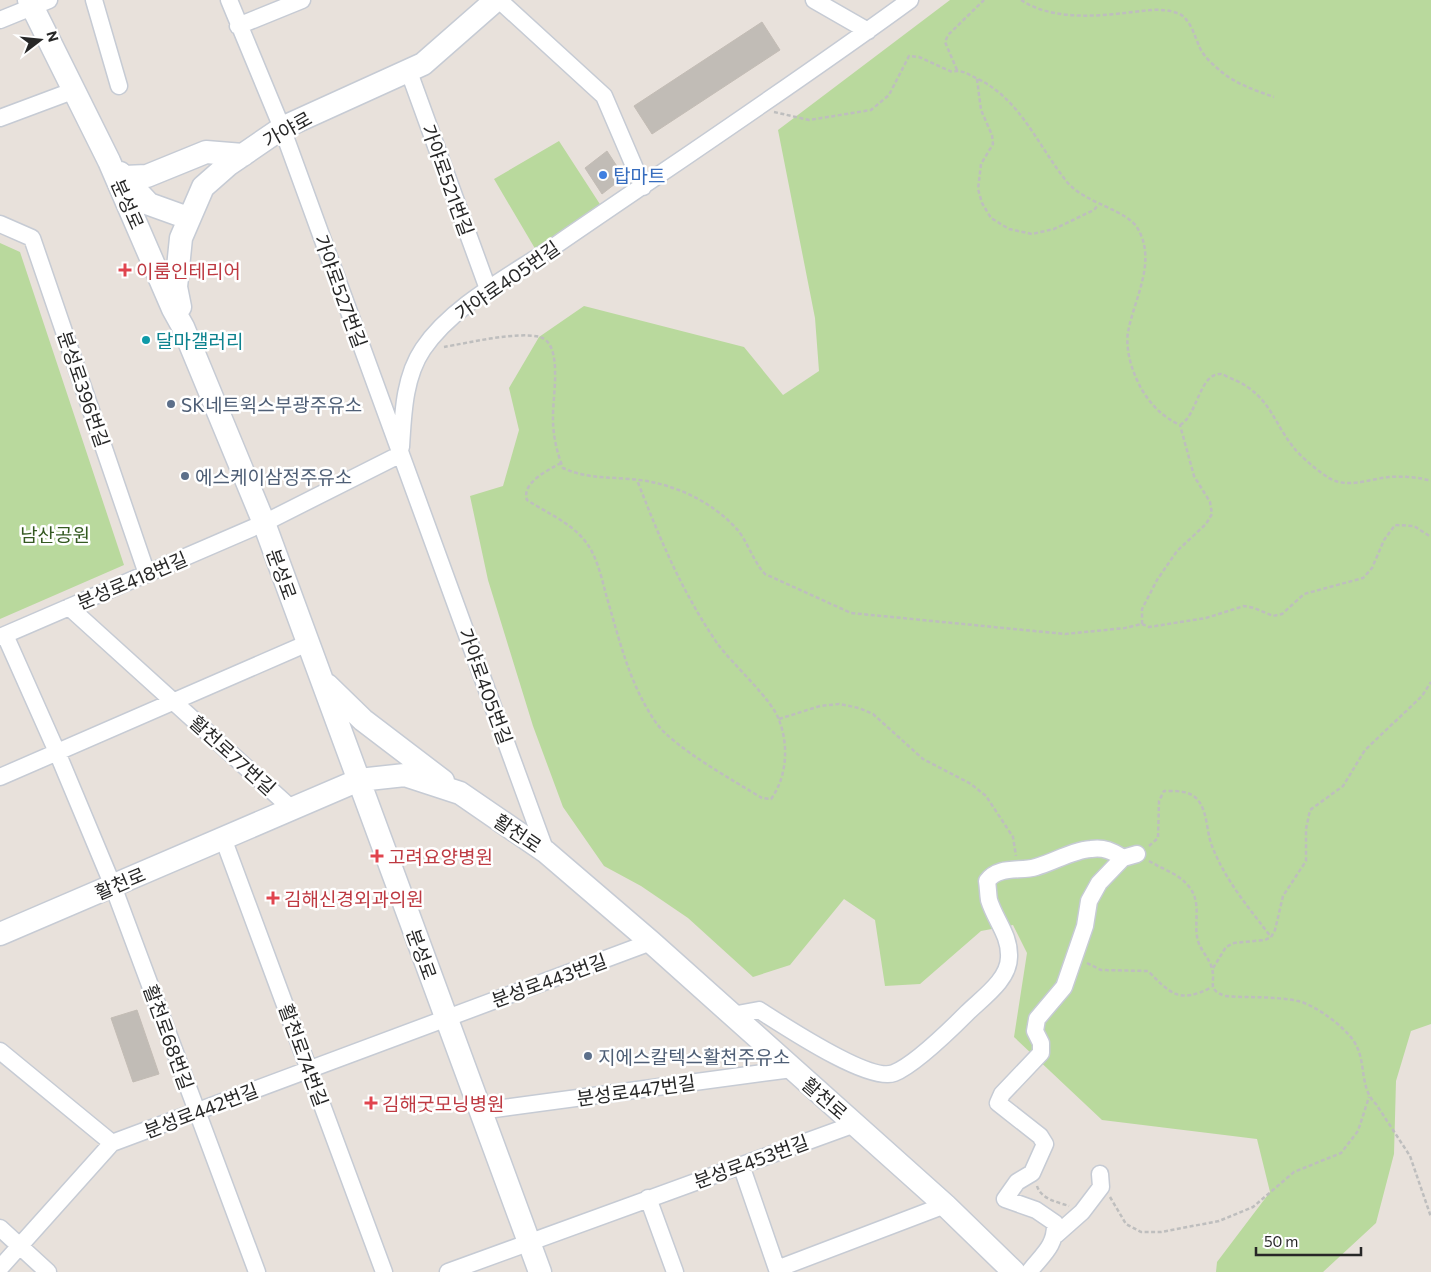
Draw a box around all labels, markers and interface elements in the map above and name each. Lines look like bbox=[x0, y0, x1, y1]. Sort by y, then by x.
north arrow bbox=[15, 15, 65, 65]
text: N bbox=[43, 29, 63, 44]
street label: 가야로 bbox=[258, 106, 316, 152]
street label: 가야로521번길 bbox=[417, 121, 479, 239]
place label: 탑마트 bbox=[613, 164, 665, 187]
marker: 탑마트 bbox=[597, 169, 609, 181]
street label: 분성로 bbox=[107, 175, 149, 233]
street label: 가야로527번길 bbox=[310, 231, 372, 351]
street label: 가야로405번길 bbox=[450, 236, 564, 324]
place label: 이룸인테리어 bbox=[136, 259, 241, 282]
marker: 이룸인테리어 bbox=[118, 263, 132, 277]
street label: 분성로396번길 bbox=[53, 328, 115, 450]
place label: 달마갤러리 bbox=[156, 329, 243, 352]
marker: 달마갤러리 bbox=[140, 334, 152, 346]
place label: SK네트윅스부광주유소 bbox=[181, 393, 362, 416]
marker: SK네트윅스부광주유소 bbox=[165, 398, 177, 410]
place label: 에스케이삼정주유소 bbox=[195, 465, 352, 488]
marker: 에스케이삼정주유소 bbox=[179, 470, 191, 482]
park label: 남산공원 bbox=[20, 523, 90, 546]
street label: 분성로 bbox=[262, 545, 302, 603]
street label: 분성로418번길 bbox=[73, 546, 191, 614]
street label: 가야로405번길 bbox=[454, 625, 518, 747]
street label: 활천로77번길 bbox=[185, 710, 281, 800]
street label: 활천로 bbox=[490, 809, 546, 857]
place label: 고려요양병원 bbox=[388, 845, 493, 868]
marker: 고려요양병원 bbox=[370, 849, 384, 863]
street label: 활천로 bbox=[91, 862, 149, 904]
place label: 김해신경외과의원 bbox=[284, 887, 424, 910]
marker: 김해신경외과의원 bbox=[266, 891, 280, 905]
street label: 분성로 bbox=[402, 925, 442, 983]
street label: 분성로443번길 bbox=[488, 948, 610, 1012]
street label: 활천로68번길 bbox=[139, 981, 199, 1093]
street label: 활천로74번길 bbox=[275, 1000, 333, 1110]
place label: 지에스칼텍스활천주유소 bbox=[598, 1045, 790, 1068]
marker: 지에스칼텍스활천주유소 bbox=[582, 1050, 594, 1062]
street label: 분성로447번길 bbox=[575, 1070, 697, 1110]
street label: 활천로 bbox=[798, 1072, 852, 1124]
street label: 분성로442번길 bbox=[141, 1078, 261, 1142]
place label: 김해굿모닝병원 bbox=[382, 1092, 504, 1115]
marker: 김해굿모닝병원 bbox=[364, 1096, 378, 1110]
street label: 분성로453번길 bbox=[690, 1130, 812, 1192]
scale bar bbox=[1256, 1224, 1361, 1256]
text: 50 m bbox=[1264, 1232, 1298, 1250]

